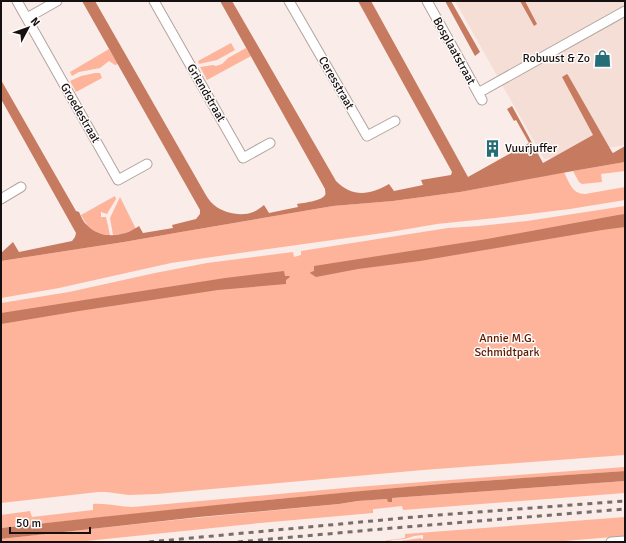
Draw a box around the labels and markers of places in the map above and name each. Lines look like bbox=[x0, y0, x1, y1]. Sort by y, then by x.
shop icon: Robuust & Zo bbox=[593, 48, 613, 68]
place label: Robuust & Zo bbox=[522, 51, 590, 66]
building icon: Vuurjuffer bbox=[482, 138, 502, 158]
place label: Vuurjuffer bbox=[505, 141, 558, 156]

